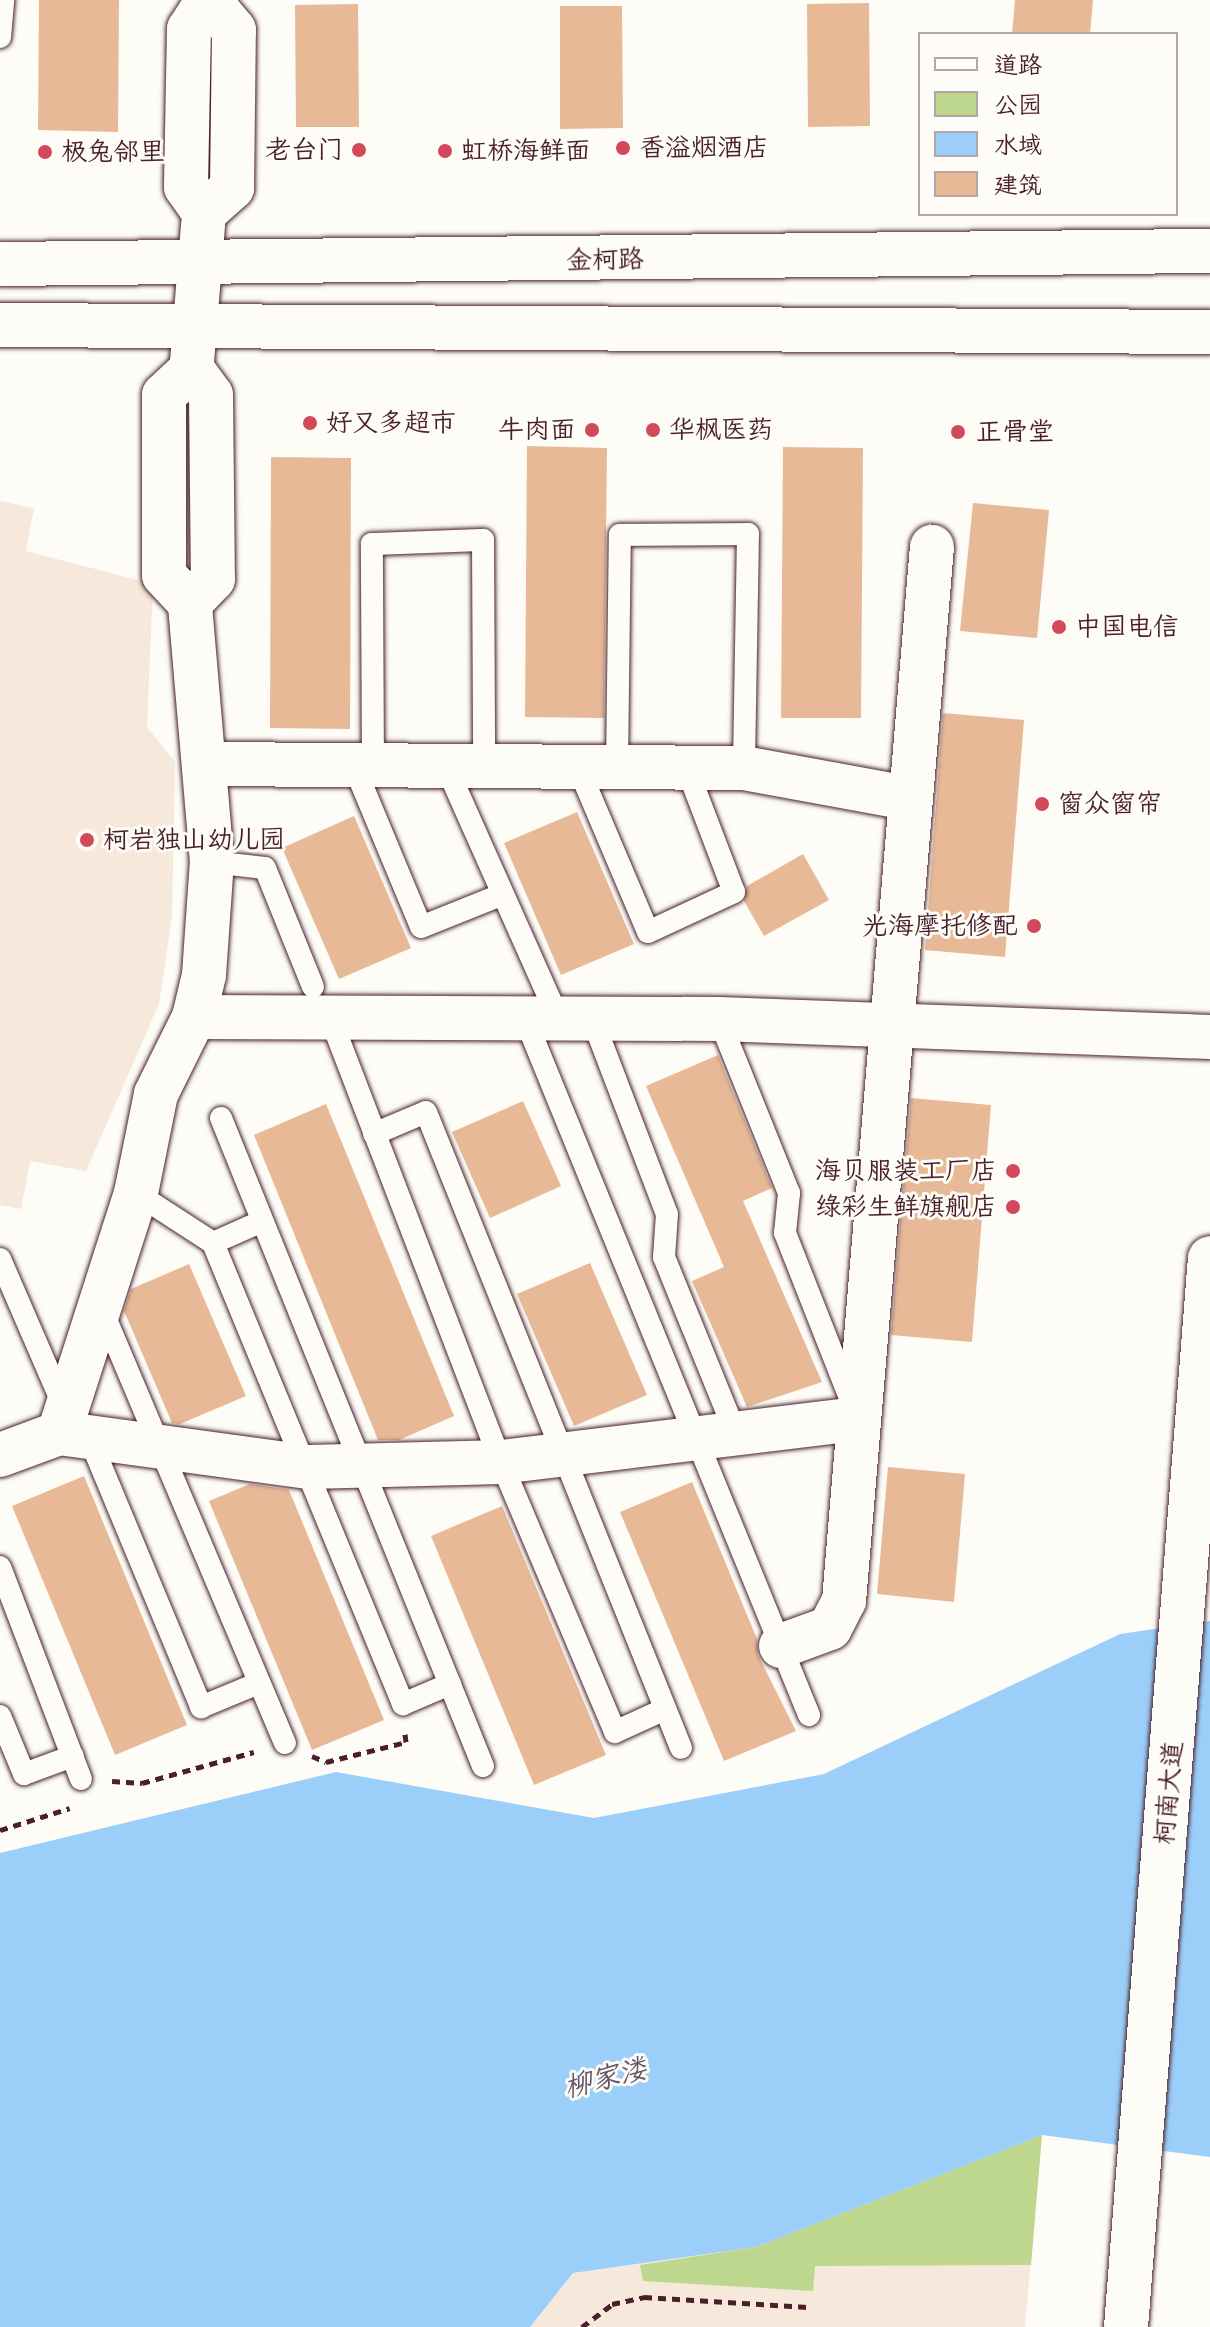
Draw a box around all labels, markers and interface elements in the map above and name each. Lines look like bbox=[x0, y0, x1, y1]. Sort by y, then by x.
legend bbox=[918, 32, 1178, 216]
text: 道路 bbox=[994, 50, 1042, 79]
text: 公园 bbox=[994, 90, 1042, 119]
text: 水域 bbox=[994, 130, 1042, 159]
place label: 香溢烟酒店 bbox=[639, 132, 769, 164]
place label: 老台门 bbox=[265, 134, 343, 166]
place label: 虹桥海鲜面 bbox=[461, 135, 591, 167]
place label: 极兔邻里 bbox=[61, 136, 165, 168]
marker: 香溢烟酒店 bbox=[614, 139, 632, 157]
marker: 老台门 bbox=[350, 141, 368, 159]
marker: 虹桥海鲜面 bbox=[436, 142, 454, 160]
marker: 极兔邻里 bbox=[36, 143, 54, 161]
text: 建筑 bbox=[994, 170, 1042, 199]
street label: 金柯路 bbox=[566, 244, 644, 276]
place label: 好又多超市 bbox=[326, 407, 456, 439]
marker: 好又多超市 bbox=[301, 414, 319, 432]
place label: 牛肉面 bbox=[498, 414, 576, 446]
place label: 华枫医药 bbox=[669, 414, 773, 446]
place label: 正骨堂 bbox=[976, 416, 1054, 448]
marker: 牛肉面 bbox=[583, 421, 601, 439]
marker: 华枫医药 bbox=[644, 421, 662, 439]
marker: 正骨堂 bbox=[947, 421, 969, 443]
place label: 中国电信 bbox=[1075, 611, 1179, 643]
marker: 中国电信 bbox=[1050, 618, 1068, 636]
place label: 窗众窗帘 bbox=[1058, 788, 1162, 820]
marker: 窗众窗帘 bbox=[1033, 795, 1051, 813]
place label: 柯岩独山幼儿园 bbox=[103, 824, 285, 856]
marker: 柯岩独山幼儿园 bbox=[78, 831, 96, 849]
place label: 光海摩托修配 bbox=[862, 910, 1018, 942]
marker: 光海摩托修配 bbox=[1025, 917, 1043, 935]
place label: 海贝服装工厂店 bbox=[815, 1155, 997, 1187]
marker: 海贝服装工厂店 bbox=[1004, 1162, 1022, 1180]
place label: 绿彩生鲜旗舰店 bbox=[815, 1191, 997, 1223]
marker: 绿彩生鲜旗舰店 bbox=[1004, 1198, 1022, 1216]
street label: 柯南大道 bbox=[1149, 1740, 1189, 1846]
water label: 柳家溇 bbox=[560, 2051, 650, 2103]

